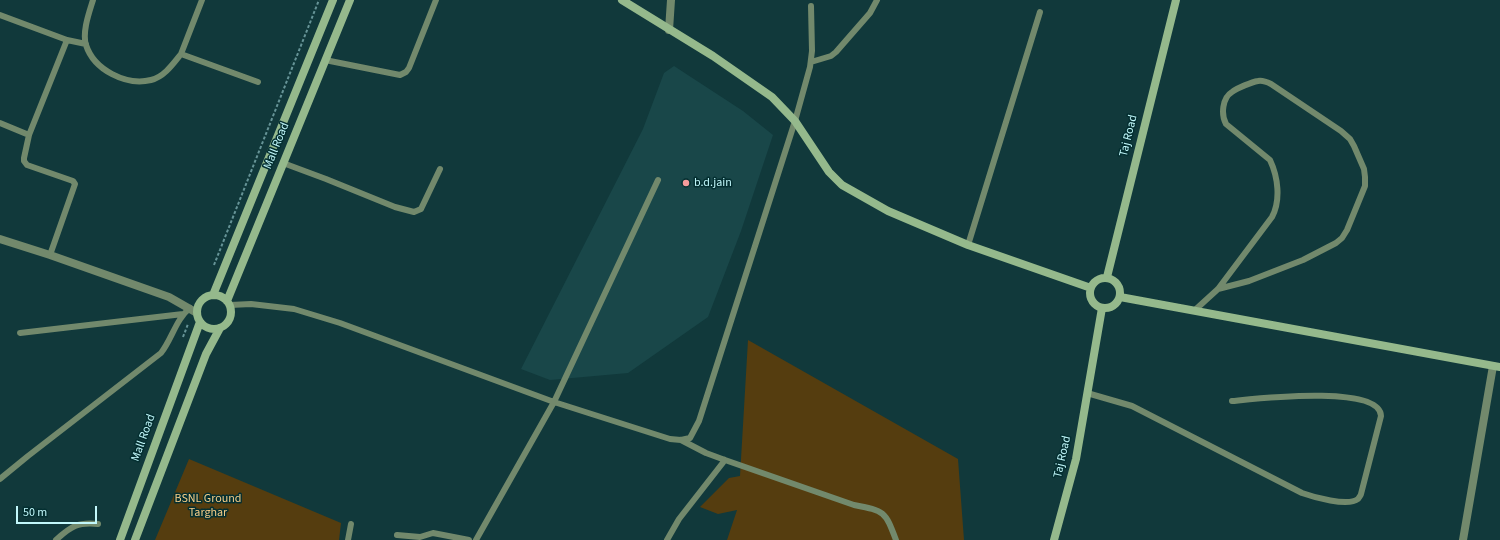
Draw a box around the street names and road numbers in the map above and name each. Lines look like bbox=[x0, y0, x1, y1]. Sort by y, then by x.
street label: Taj Road bbox=[1117, 114, 1141, 158]
street label: Mall Road bbox=[261, 121, 293, 171]
street label: Mall Road bbox=[129, 412, 159, 464]
street label: Taj Road bbox=[1051, 435, 1075, 479]

